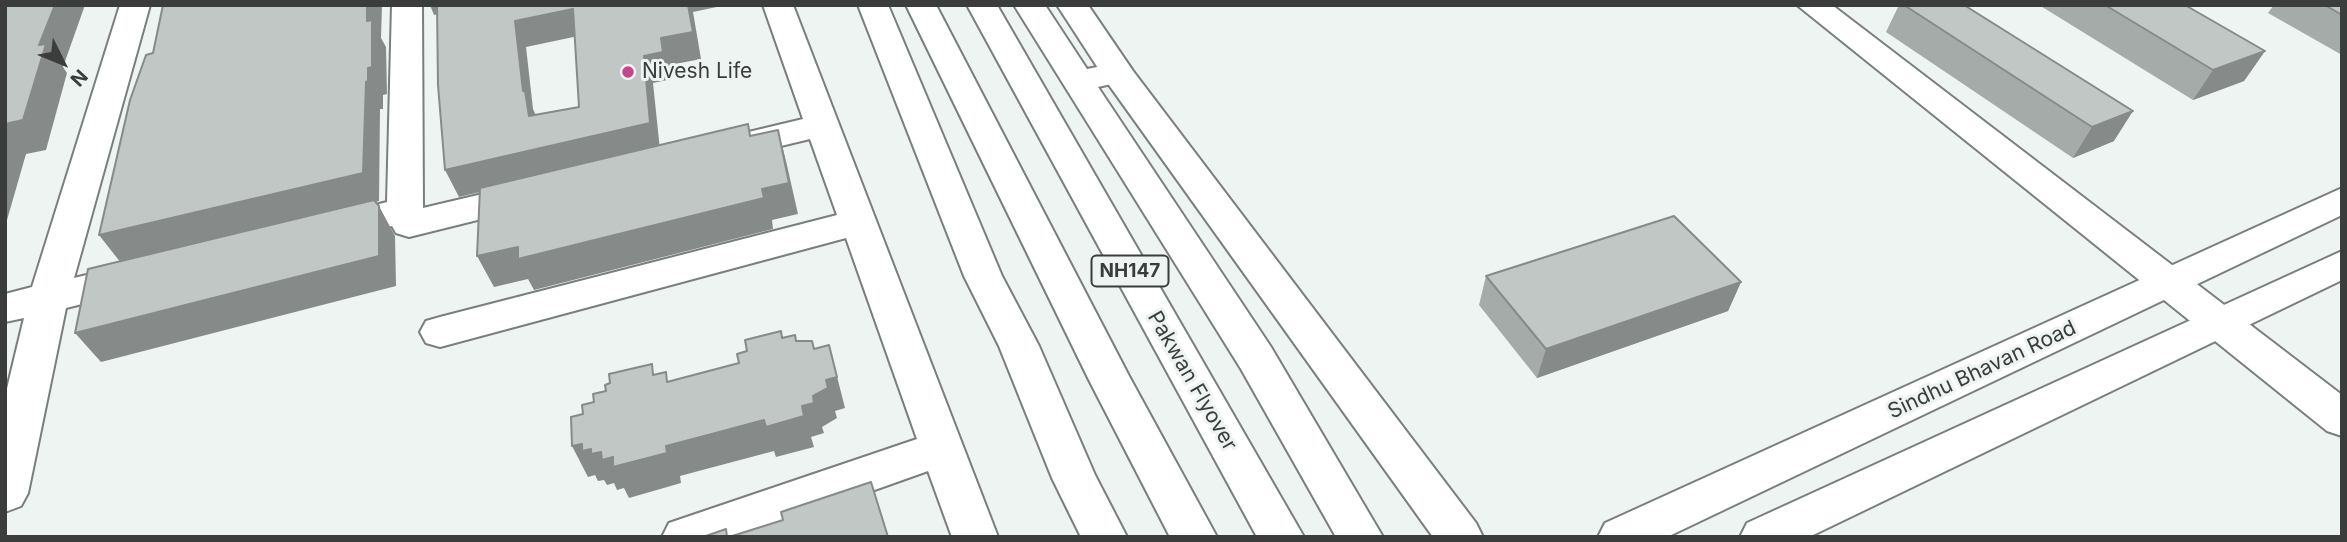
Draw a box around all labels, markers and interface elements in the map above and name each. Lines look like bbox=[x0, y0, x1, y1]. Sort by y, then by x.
north arrow bbox=[28, 28, 98, 98]
place label: Nivesh Life bbox=[642, 59, 752, 85]
marker: Nivesh Life bbox=[620, 64, 636, 80]
text: N bbox=[65, 65, 92, 91]
road number: NH147 bbox=[1092, 256, 1168, 286]
street label: Pakwan Flyover bbox=[1142, 307, 1242, 455]
street label: Sindhu Bhavan Road bbox=[1884, 315, 2080, 425]

